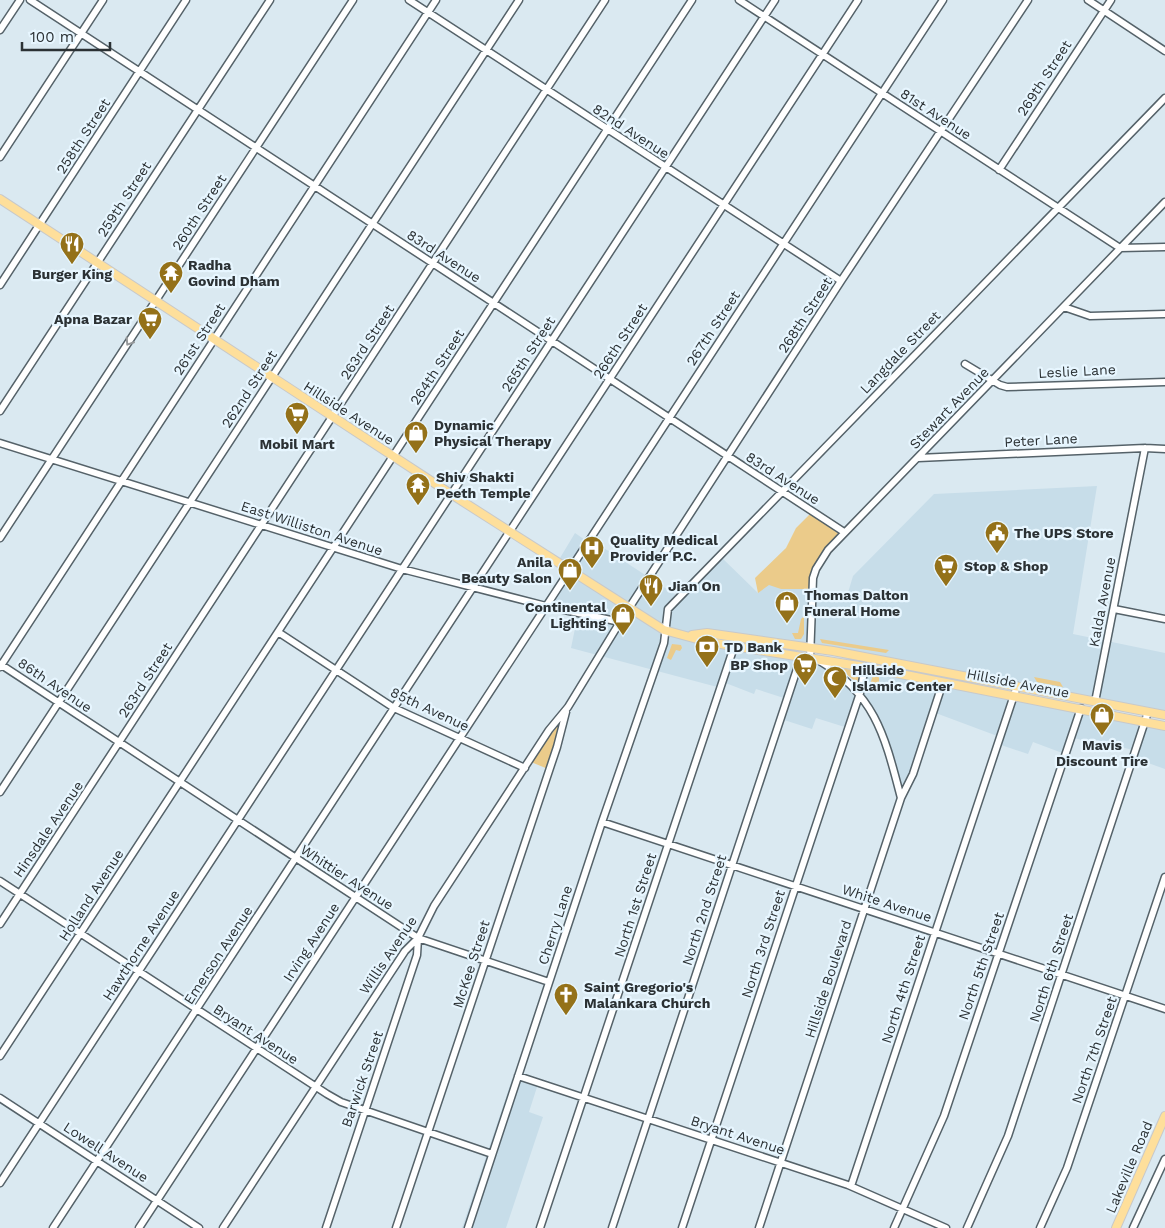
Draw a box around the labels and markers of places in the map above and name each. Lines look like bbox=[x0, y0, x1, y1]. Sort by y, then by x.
restaurant icon: Burger King bbox=[59, 231, 85, 265]
place label: Radha Govind Dham bbox=[188, 257, 280, 289]
temple icon: Radha Govind Dham bbox=[158, 260, 184, 294]
place label: Burger King bbox=[32, 266, 112, 282]
supermarket icon: Apna Bazar bbox=[137, 306, 163, 340]
place label: Apna Bazar bbox=[54, 311, 132, 327]
supermarket icon: Mobil Mart bbox=[284, 401, 310, 435]
place label: Dynamic Physical Therapy bbox=[434, 417, 551, 449]
shop icon: Dynamic Physical Therapy bbox=[403, 420, 429, 454]
place label: Mobil Mart bbox=[259, 436, 335, 452]
place label: Shiv Shakti Peeth Temple bbox=[436, 469, 531, 501]
temple icon: Shiv Shakti Peeth Temple bbox=[405, 472, 431, 506]
public building icon: The UPS Store bbox=[984, 520, 1010, 554]
place label: The UPS Store bbox=[1014, 525, 1114, 541]
place label: Quality Medical Provider P.C. bbox=[610, 532, 718, 564]
hospital icon: Quality Medical Provider P.C. bbox=[579, 535, 605, 569]
supermarket icon: Stop & Shop bbox=[933, 553, 959, 587]
place label: Anila Beauty Salon bbox=[461, 554, 553, 586]
shop icon: Anila Beauty Salon bbox=[557, 557, 583, 591]
place label: Stop & Shop bbox=[964, 558, 1048, 574]
restaurant icon: Jian On bbox=[638, 573, 664, 607]
place label: Jian On bbox=[668, 578, 720, 594]
place label: Thomas Dalton Funeral Home bbox=[804, 587, 908, 619]
shop icon: Thomas Dalton Funeral Home bbox=[774, 590, 800, 624]
place label: Continental Lighting bbox=[525, 599, 606, 631]
shop icon: Continental Lighting bbox=[610, 602, 636, 636]
bank icon: TD Bank bbox=[694, 634, 720, 668]
place label: TD Bank bbox=[724, 639, 783, 655]
supermarket icon: BP Shop bbox=[792, 652, 818, 686]
place label: BP Shop bbox=[730, 657, 788, 673]
place label: Hillside Islamic Center bbox=[852, 662, 952, 694]
mosque icon: Hillside Islamic Center bbox=[822, 665, 848, 699]
shop icon: Mavis Discount Tire bbox=[1089, 702, 1115, 736]
place label: Mavis Discount Tire bbox=[1056, 737, 1148, 769]
place label: Saint Gregorio's Malankara Church bbox=[584, 979, 710, 1011]
church icon: Saint Gregorio's Malankara Church bbox=[553, 982, 579, 1016]

